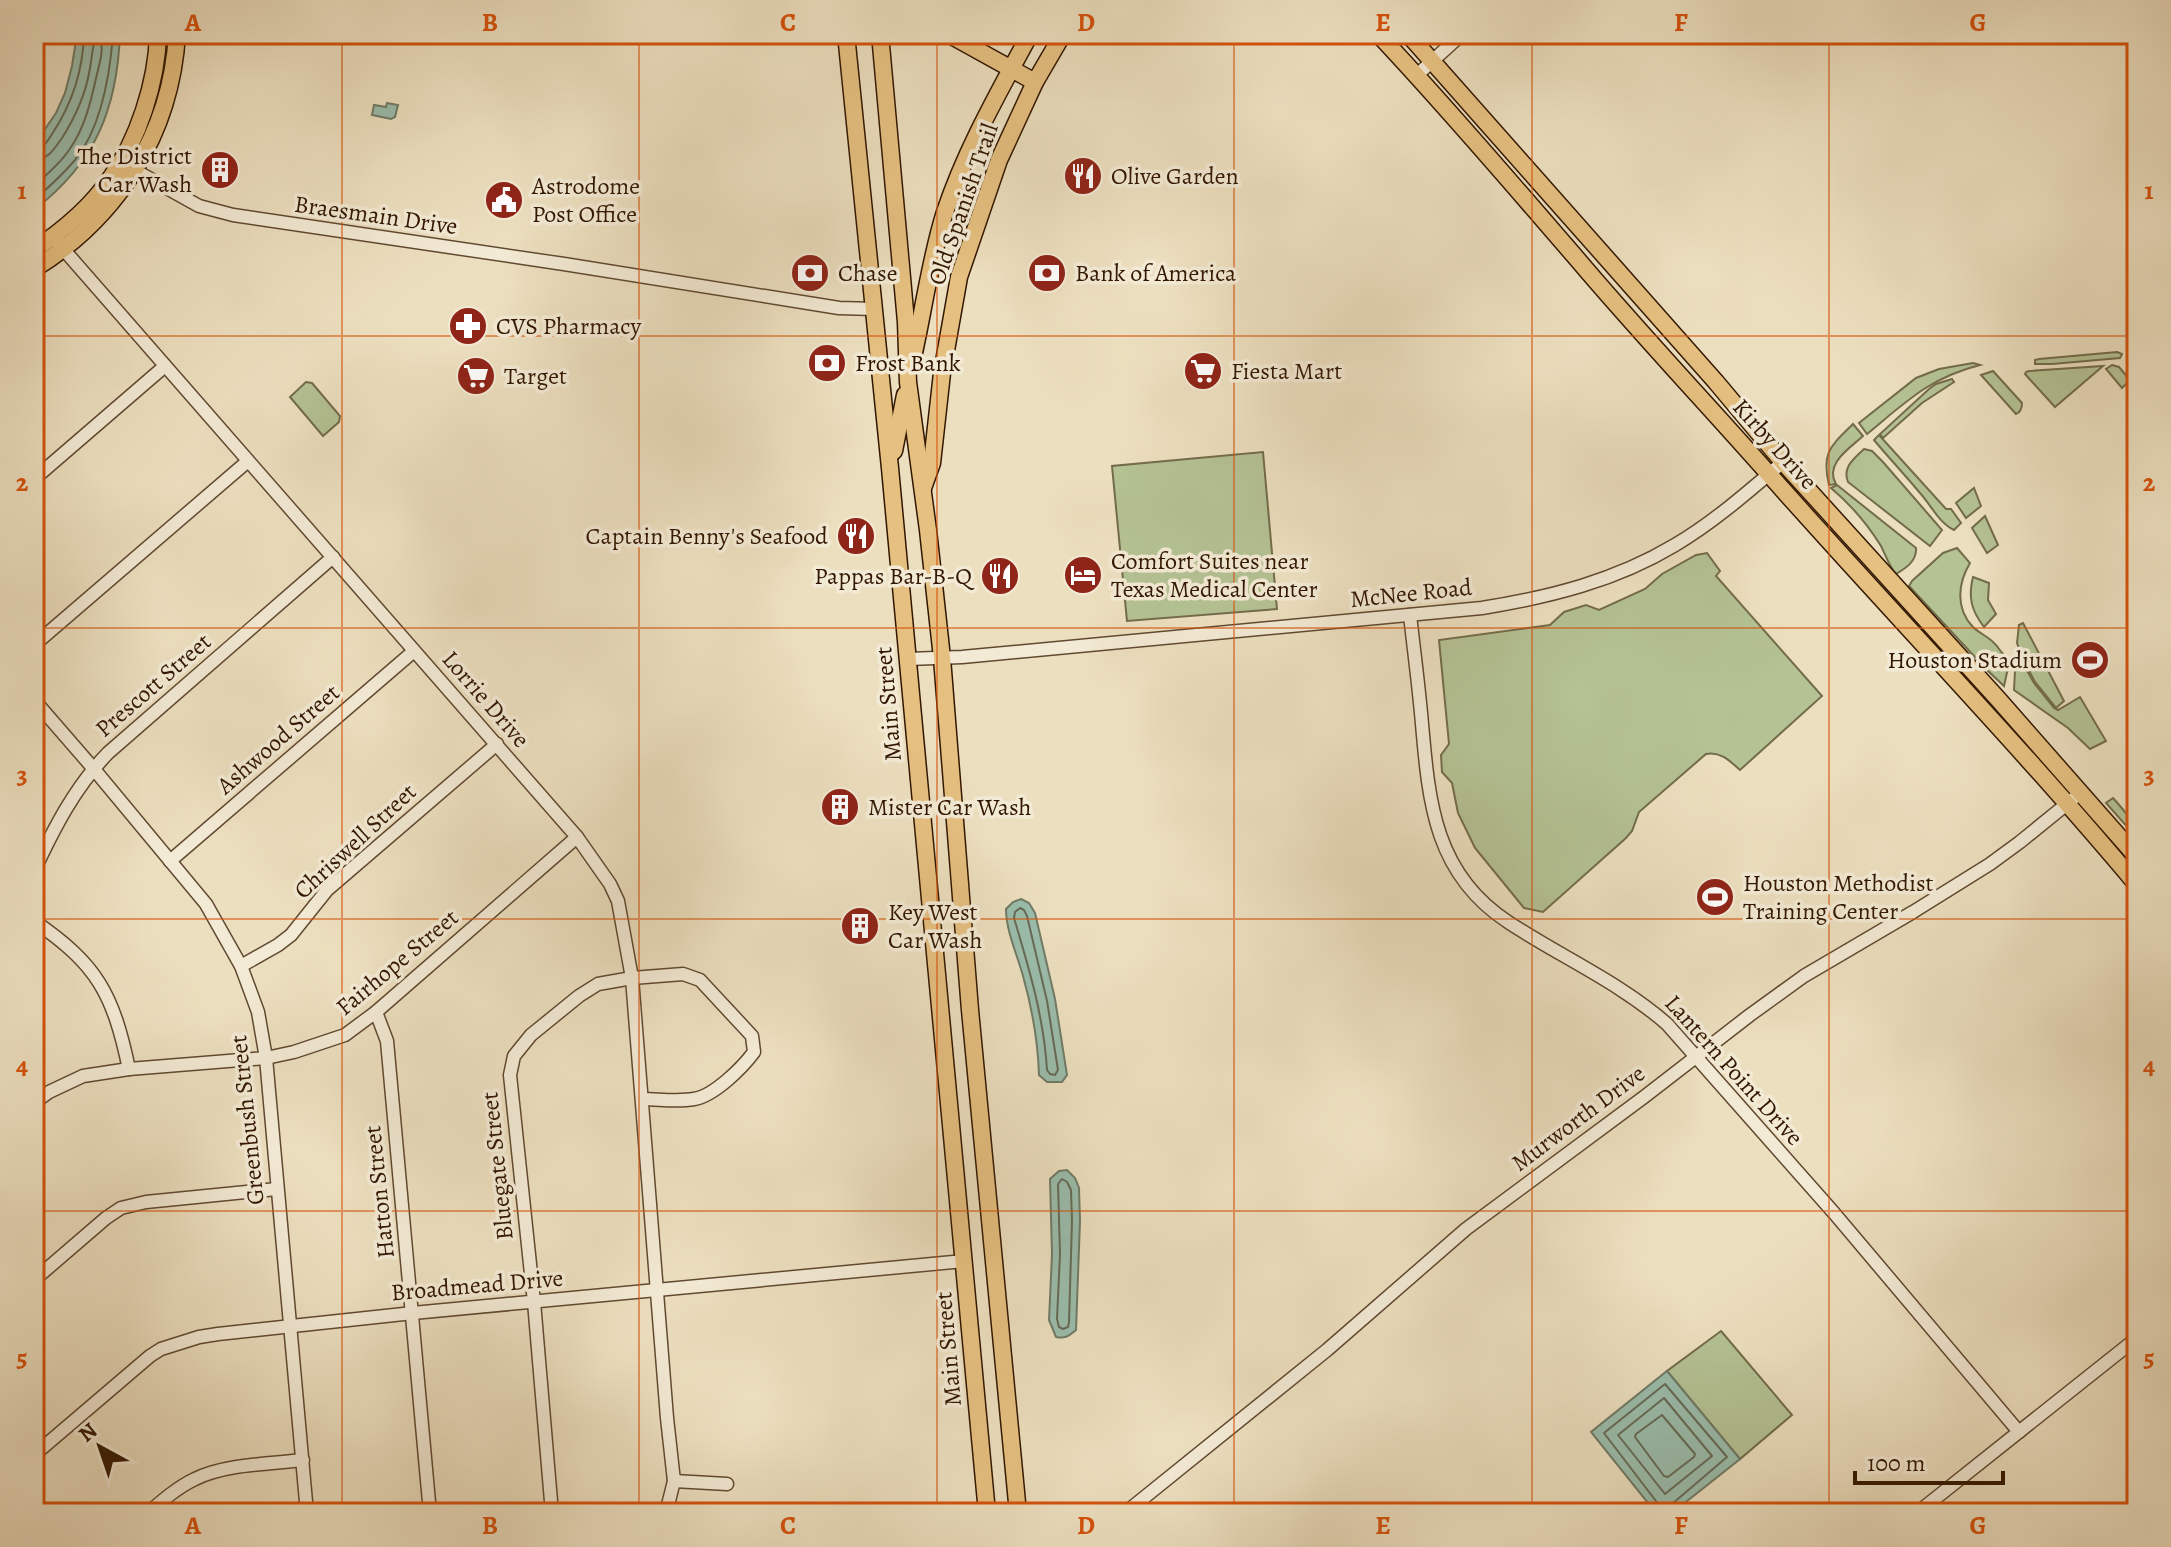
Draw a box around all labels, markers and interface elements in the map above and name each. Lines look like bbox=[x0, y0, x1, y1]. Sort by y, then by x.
text: A bbox=[184, 5, 202, 40]
text: B bbox=[482, 5, 498, 40]
text: C bbox=[780, 5, 796, 40]
text: D bbox=[1077, 5, 1095, 40]
text: E bbox=[1375, 5, 1391, 40]
text: F bbox=[1674, 5, 1688, 40]
text: G bbox=[1969, 5, 1987, 40]
street label: Old Spanish Trail bbox=[920, 119, 1006, 289]
place label: The District Car Wash bbox=[77, 140, 192, 200]
building icon: The District Car Wash bbox=[199, 149, 241, 191]
restaurant icon: Olive Garden bbox=[1062, 155, 1104, 197]
place label: Olive Garden bbox=[1111, 160, 1239, 192]
place label: Astrodome Post Office bbox=[531, 170, 640, 230]
text: 1 bbox=[17, 173, 27, 208]
text: 1 bbox=[2144, 173, 2154, 208]
public building icon: Astrodome Post Office bbox=[483, 179, 525, 221]
street label: Braesmain Drive bbox=[292, 188, 460, 242]
bank icon: Chase bbox=[789, 252, 831, 294]
bank icon: Bank of America bbox=[1026, 252, 1068, 294]
place label: Chase bbox=[838, 257, 897, 289]
place label: Bank of America bbox=[1075, 257, 1237, 289]
pharmacy icon: CVS Pharmacy bbox=[447, 305, 489, 347]
place label: CVS Pharmacy bbox=[496, 310, 642, 342]
bank icon: Frost Bank bbox=[806, 342, 848, 384]
place label: Frost Bank bbox=[855, 347, 961, 379]
supermarket icon: Fiesta Mart bbox=[1182, 350, 1224, 392]
supermarket icon: Target bbox=[455, 355, 497, 397]
place label: Fiesta Mart bbox=[1231, 355, 1342, 387]
place label: Target bbox=[504, 360, 567, 392]
street label: Kirby Drive bbox=[1726, 392, 1824, 496]
text: 2 bbox=[16, 465, 29, 500]
text: 2 bbox=[2143, 465, 2156, 500]
restaurant icon: Captain Benny's Seafood bbox=[835, 515, 877, 557]
place label: Captain Benny's Seafood bbox=[585, 520, 828, 552]
place label: Comfort Suites near Texas Medical Center bbox=[1111, 545, 1318, 605]
hotel icon: Comfort Suites near Texas Medical Center bbox=[1062, 554, 1104, 596]
restaurant icon: Pappas Bar-B-Q bbox=[979, 555, 1021, 597]
place label: Pappas Bar-B-Q bbox=[814, 560, 975, 592]
street label: McNee Road bbox=[1349, 571, 1474, 615]
street label: Prescott Street bbox=[88, 626, 218, 744]
sports icon: Houston Stadium bbox=[2069, 639, 2111, 681]
street label: Lorrie Drive bbox=[435, 644, 537, 754]
place label: Houston Stadium bbox=[1888, 644, 2062, 676]
street label: Main Street bbox=[867, 645, 909, 763]
street label: Ashwood Street bbox=[209, 677, 346, 802]
text: 3 bbox=[16, 757, 28, 792]
text: 3 bbox=[2143, 757, 2155, 792]
street label: Chriswell Street bbox=[287, 776, 423, 906]
building icon: Mister Car Wash bbox=[819, 786, 861, 828]
place label: Mister Car Wash bbox=[868, 791, 1032, 823]
place label: Houston Methodist Training Center bbox=[1743, 867, 1934, 927]
sports icon: Houston Methodist Training Center bbox=[1694, 876, 1736, 918]
place label: Key West Car Wash bbox=[888, 896, 982, 956]
street label: Fairhope Street bbox=[329, 901, 465, 1023]
building icon: Key West Car Wash bbox=[839, 905, 881, 947]
street label: Lantern Point Drive bbox=[1658, 988, 1810, 1152]
street label: Greenbush Street bbox=[222, 1033, 272, 1206]
text: 4 bbox=[16, 1048, 28, 1083]
text: 4 bbox=[2143, 1048, 2155, 1083]
street label: Murworth Drive bbox=[1505, 1057, 1651, 1179]
street label: Bluegate Street bbox=[473, 1090, 521, 1242]
street label: Hatton Street bbox=[356, 1124, 402, 1260]
street label: Broadmead Drive bbox=[390, 1262, 564, 1308]
street label: Main Street bbox=[927, 1290, 969, 1408]
text: 5 bbox=[16, 1340, 28, 1375]
text: 5 bbox=[2143, 1340, 2155, 1375]
north arrow bbox=[60, 1407, 140, 1487]
text: N bbox=[72, 1416, 104, 1449]
scale bar bbox=[1855, 1435, 2003, 1485]
text: 100 m bbox=[1867, 1447, 1926, 1479]
text: A bbox=[184, 1508, 202, 1543]
text: B bbox=[482, 1508, 498, 1543]
text: C bbox=[780, 1508, 796, 1543]
text: D bbox=[1077, 1508, 1095, 1543]
text: E bbox=[1375, 1508, 1391, 1543]
text: F bbox=[1674, 1508, 1688, 1543]
text: G bbox=[1969, 1508, 1987, 1543]

